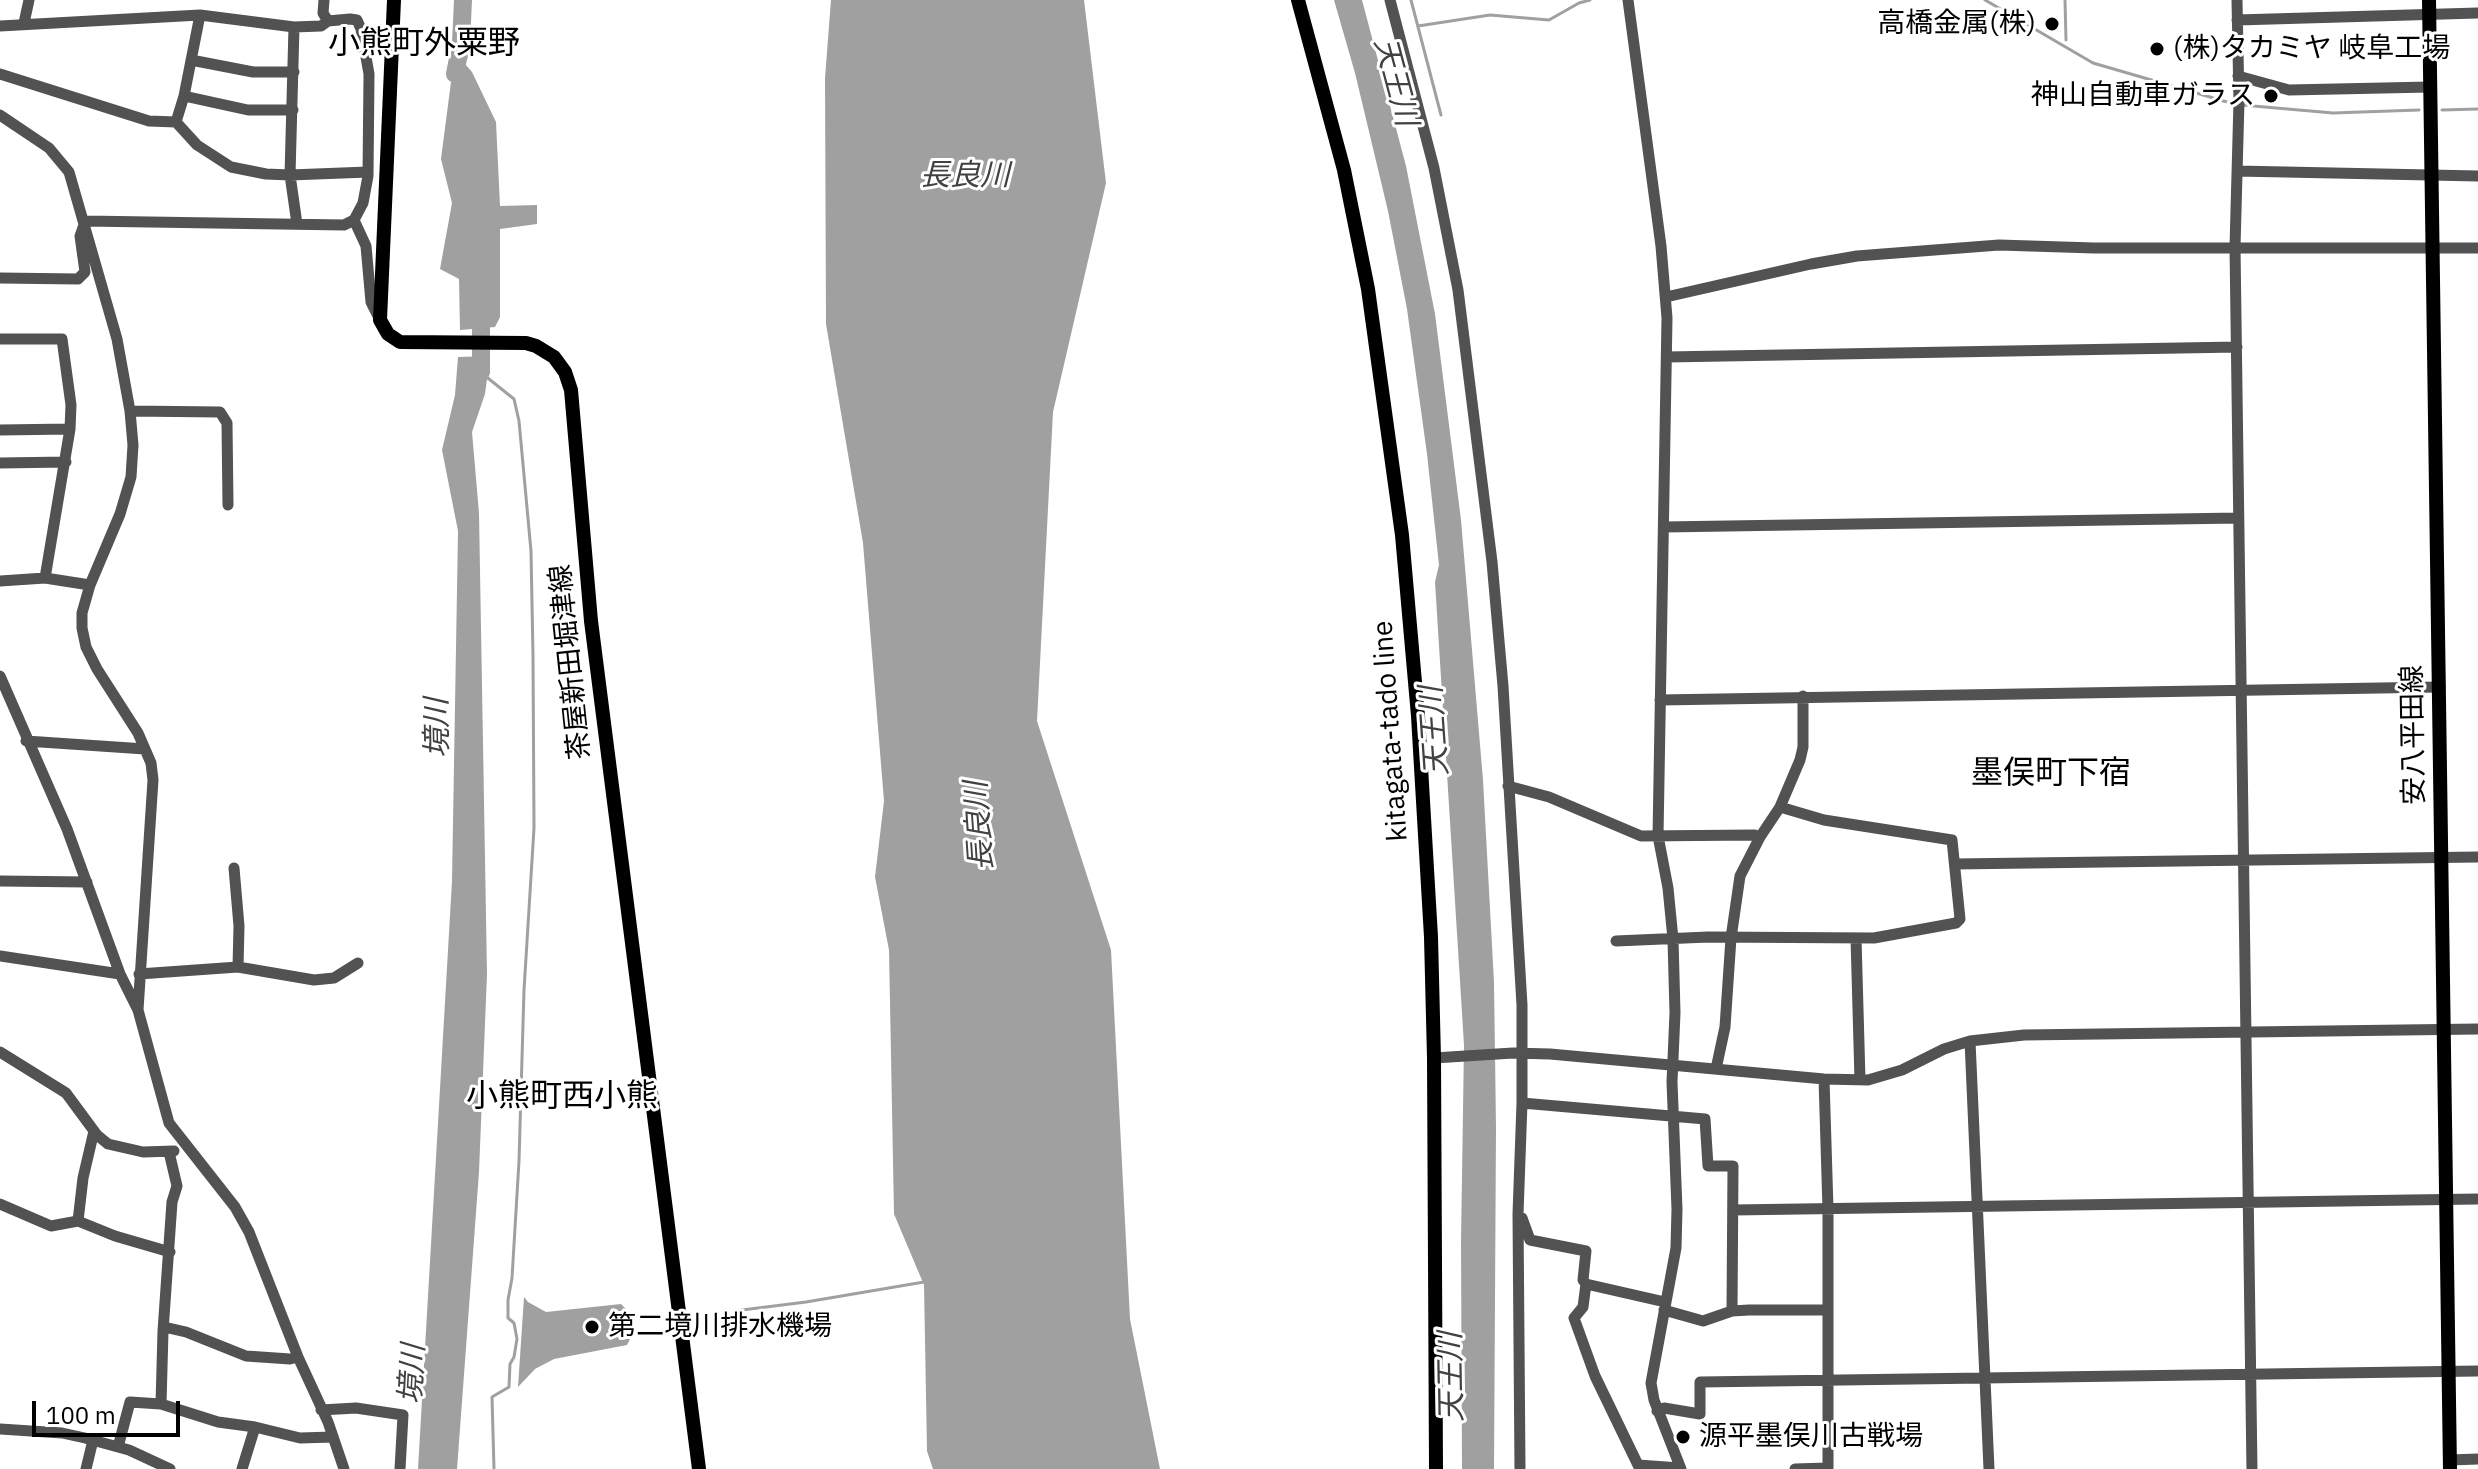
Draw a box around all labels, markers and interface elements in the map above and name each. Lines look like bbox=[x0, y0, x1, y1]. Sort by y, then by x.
place label: 高橋金属(株) bbox=[1877, 7, 2036, 41]
marker: 高橋金属(株) bbox=[2043, 15, 2061, 33]
district label: 小熊町外粟野 bbox=[328, 25, 520, 63]
place label: (株)タカミヤ 岐阜工場 bbox=[2173, 32, 2450, 66]
water label: 天王川 bbox=[1366, 34, 1424, 130]
marker: (株)タカミヤ 岐阜工場 bbox=[2148, 40, 2166, 58]
place label: 神山自動車ガラス bbox=[2031, 79, 2255, 113]
marker: 神山自動車ガラス bbox=[2262, 87, 2280, 105]
water label: 長良川 bbox=[920, 158, 1010, 194]
street label: 茶屋新田堀津線 bbox=[544, 563, 598, 761]
street label: kitagata-tado line bbox=[1367, 619, 1415, 843]
street label: 安八平田線 bbox=[2396, 665, 2432, 805]
water label: 天王川 bbox=[1414, 685, 1456, 777]
water label: 境川 bbox=[419, 698, 457, 758]
district label: 墨俣町下宿 bbox=[1971, 755, 2131, 793]
water label: 長良川 bbox=[959, 780, 1001, 872]
district label: 小熊町西小熊 bbox=[466, 1078, 658, 1116]
place label: 第二境川排水機場 bbox=[608, 1310, 832, 1344]
marker: 第二境川排水機場 bbox=[583, 1318, 601, 1336]
water label: 天王川 bbox=[1433, 1332, 1471, 1422]
water label: 境川 bbox=[393, 1343, 433, 1405]
scale bar bbox=[36, 1385, 184, 1435]
text: 100 m bbox=[46, 1399, 116, 1431]
place label: 源平墨俣川古戦場 bbox=[1699, 1420, 1923, 1454]
marker: 源平墨俣川古戦場 bbox=[1674, 1428, 1692, 1446]

